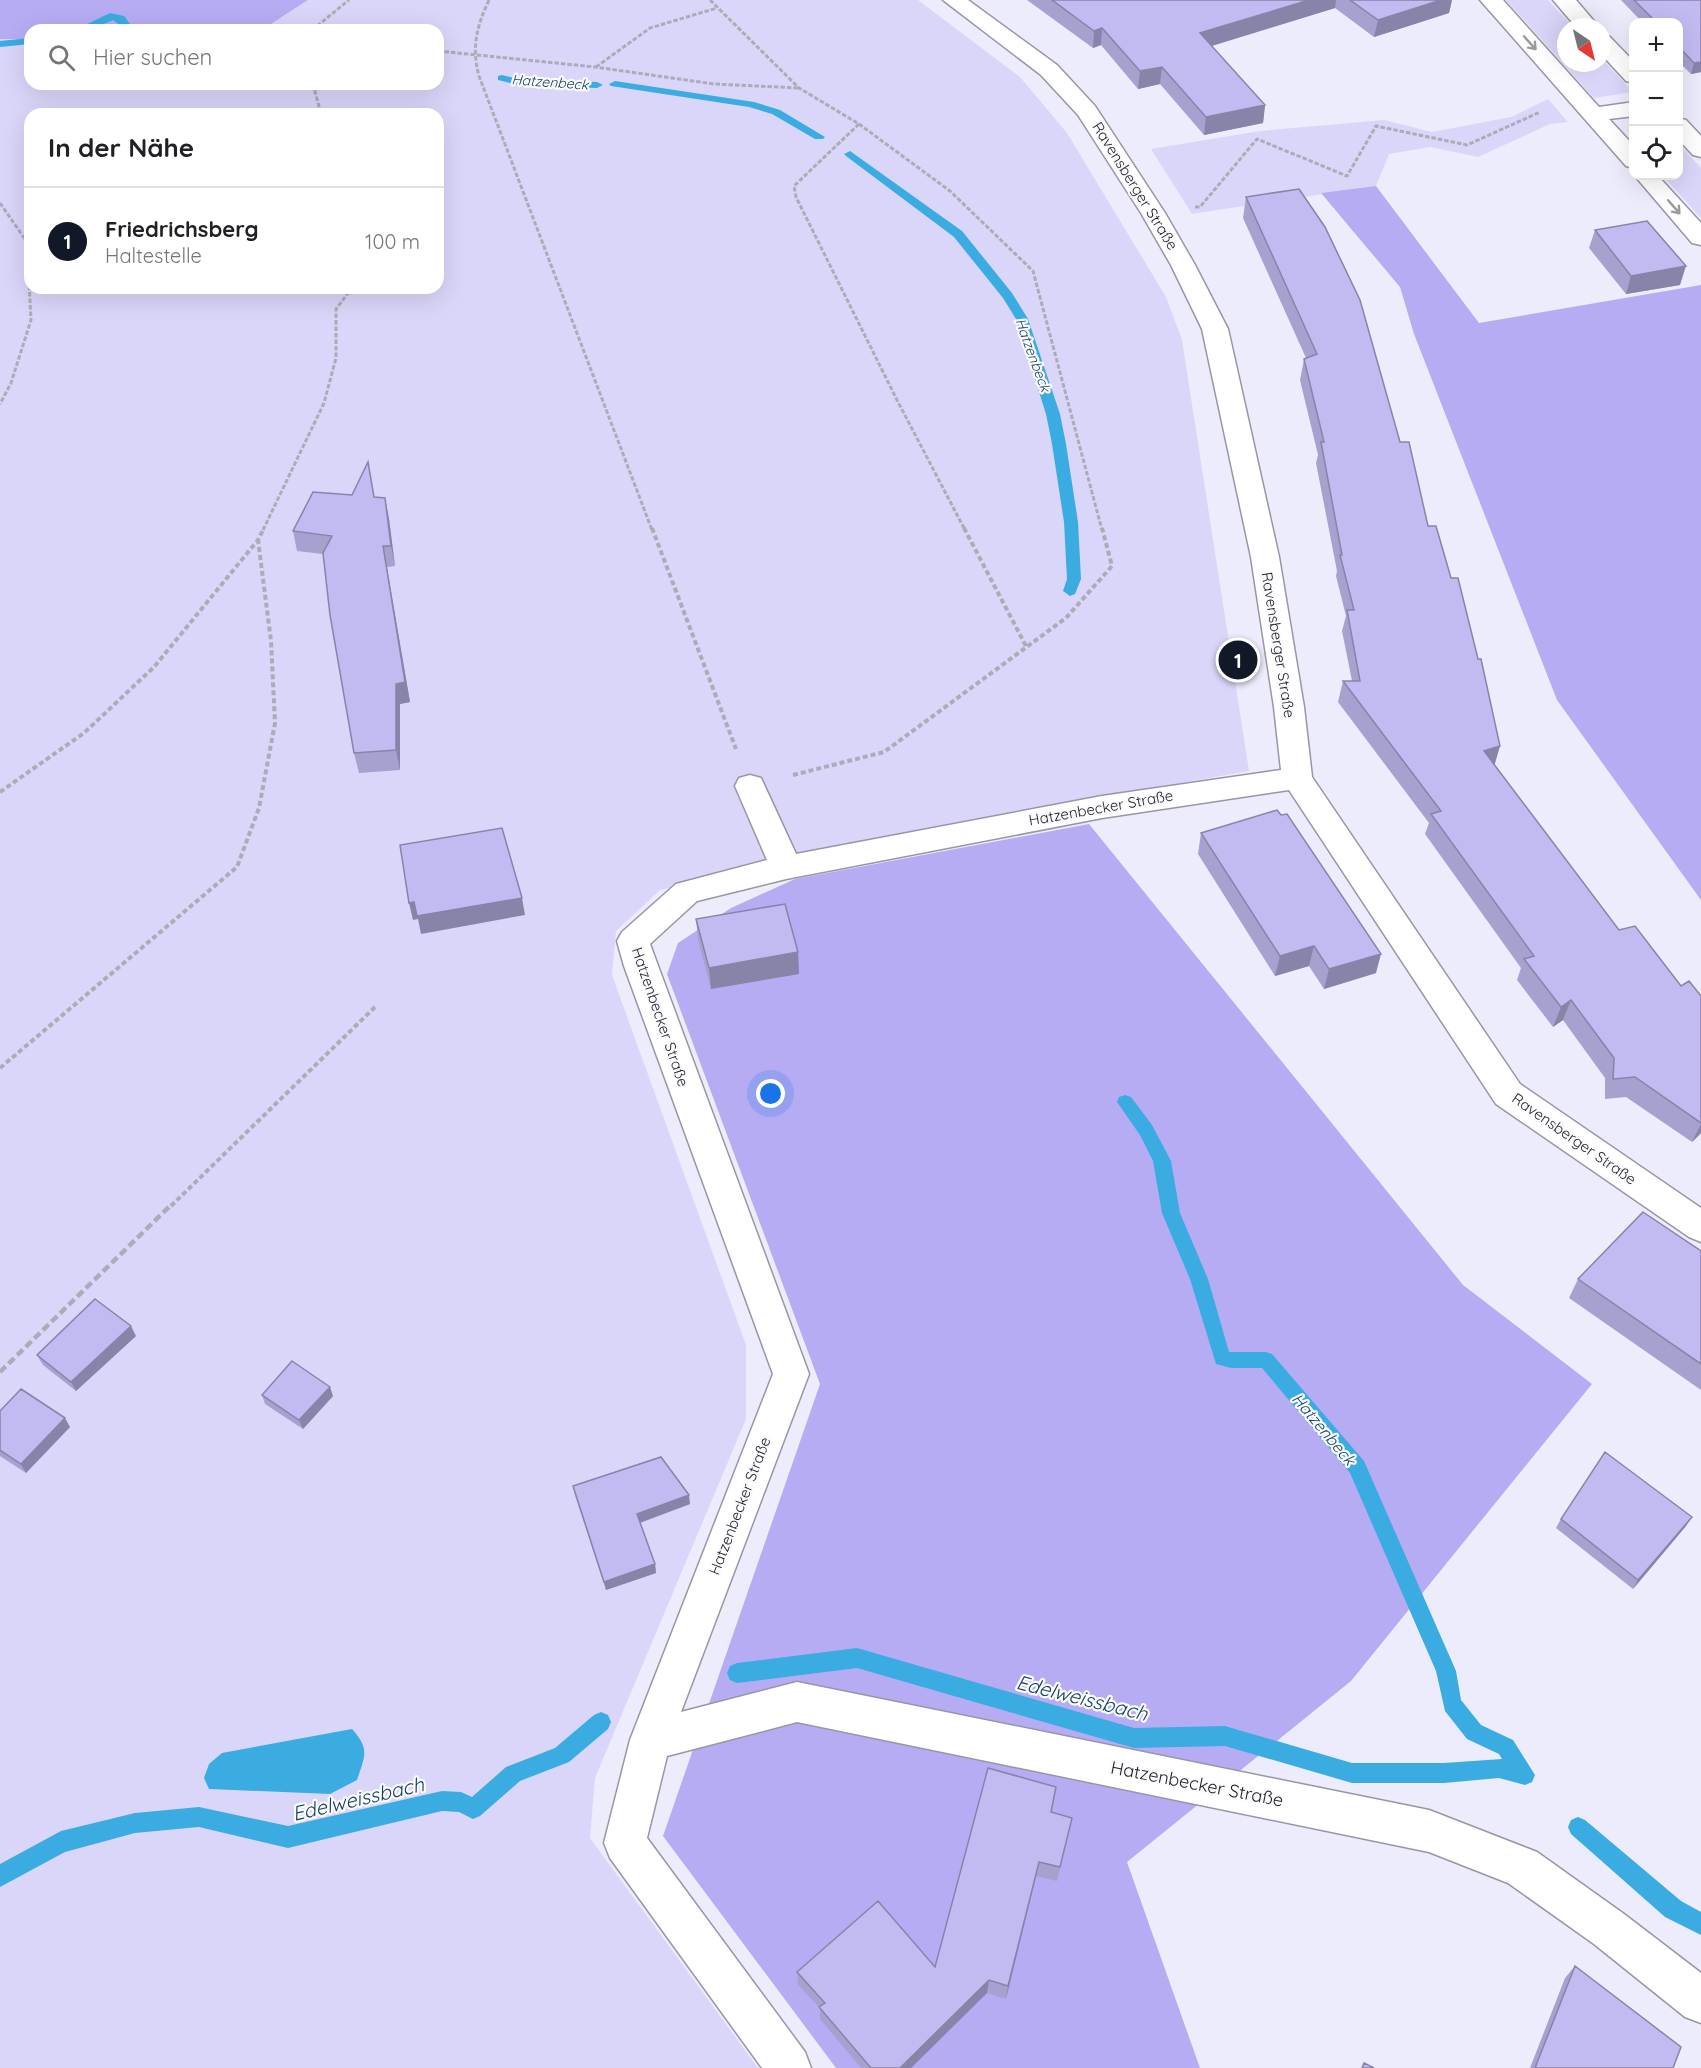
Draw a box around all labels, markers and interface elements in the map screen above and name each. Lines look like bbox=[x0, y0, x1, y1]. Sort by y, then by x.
north arrow bbox=[1557, 18, 1611, 72]
map controls bbox=[1629, 18, 1683, 180]
button: + bbox=[1629, 18, 1683, 72]
search box bbox=[24, 24, 444, 90]
one-way arrow bbox=[1523, 36, 1537, 51]
icon: search bbox=[45, 41, 78, 74]
text: Hier suchen bbox=[93, 43, 212, 71]
water label: Hatzenbeck bbox=[511, 70, 591, 94]
button: − bbox=[1629, 72, 1683, 126]
street label: Ravensberger Straße bbox=[1088, 118, 1183, 253]
button: locate bbox=[1629, 126, 1683, 180]
text: In der Nähe bbox=[48, 131, 194, 164]
one-way arrow bbox=[1667, 199, 1681, 214]
text: Friedrichsberg bbox=[105, 215, 258, 243]
text: 1 bbox=[64, 229, 71, 254]
text: 100 m bbox=[365, 229, 420, 254]
text: Haltestelle bbox=[105, 243, 202, 268]
water label: Hatzenbeck bbox=[1011, 316, 1055, 396]
street label: Ravensberger Straße bbox=[1258, 571, 1299, 719]
pin: 1 bbox=[1218, 638, 1258, 682]
street label: Hatzenbecker Straße bbox=[1027, 785, 1175, 830]
street label: Hatzenbecker Straße bbox=[628, 945, 693, 1089]
your location bbox=[756, 1079, 785, 1108]
street label: Ravensberger Straße bbox=[1508, 1089, 1640, 1189]
water label: Hatzenbeck bbox=[1288, 1389, 1361, 1470]
street label: Hatzenbecker Straße bbox=[704, 1434, 775, 1578]
water label: Edelweissbach bbox=[1014, 1669, 1151, 1726]
street label: Hatzenbecker Straße bbox=[1109, 1755, 1285, 1812]
water label: Edelweissbach bbox=[290, 1771, 427, 1826]

